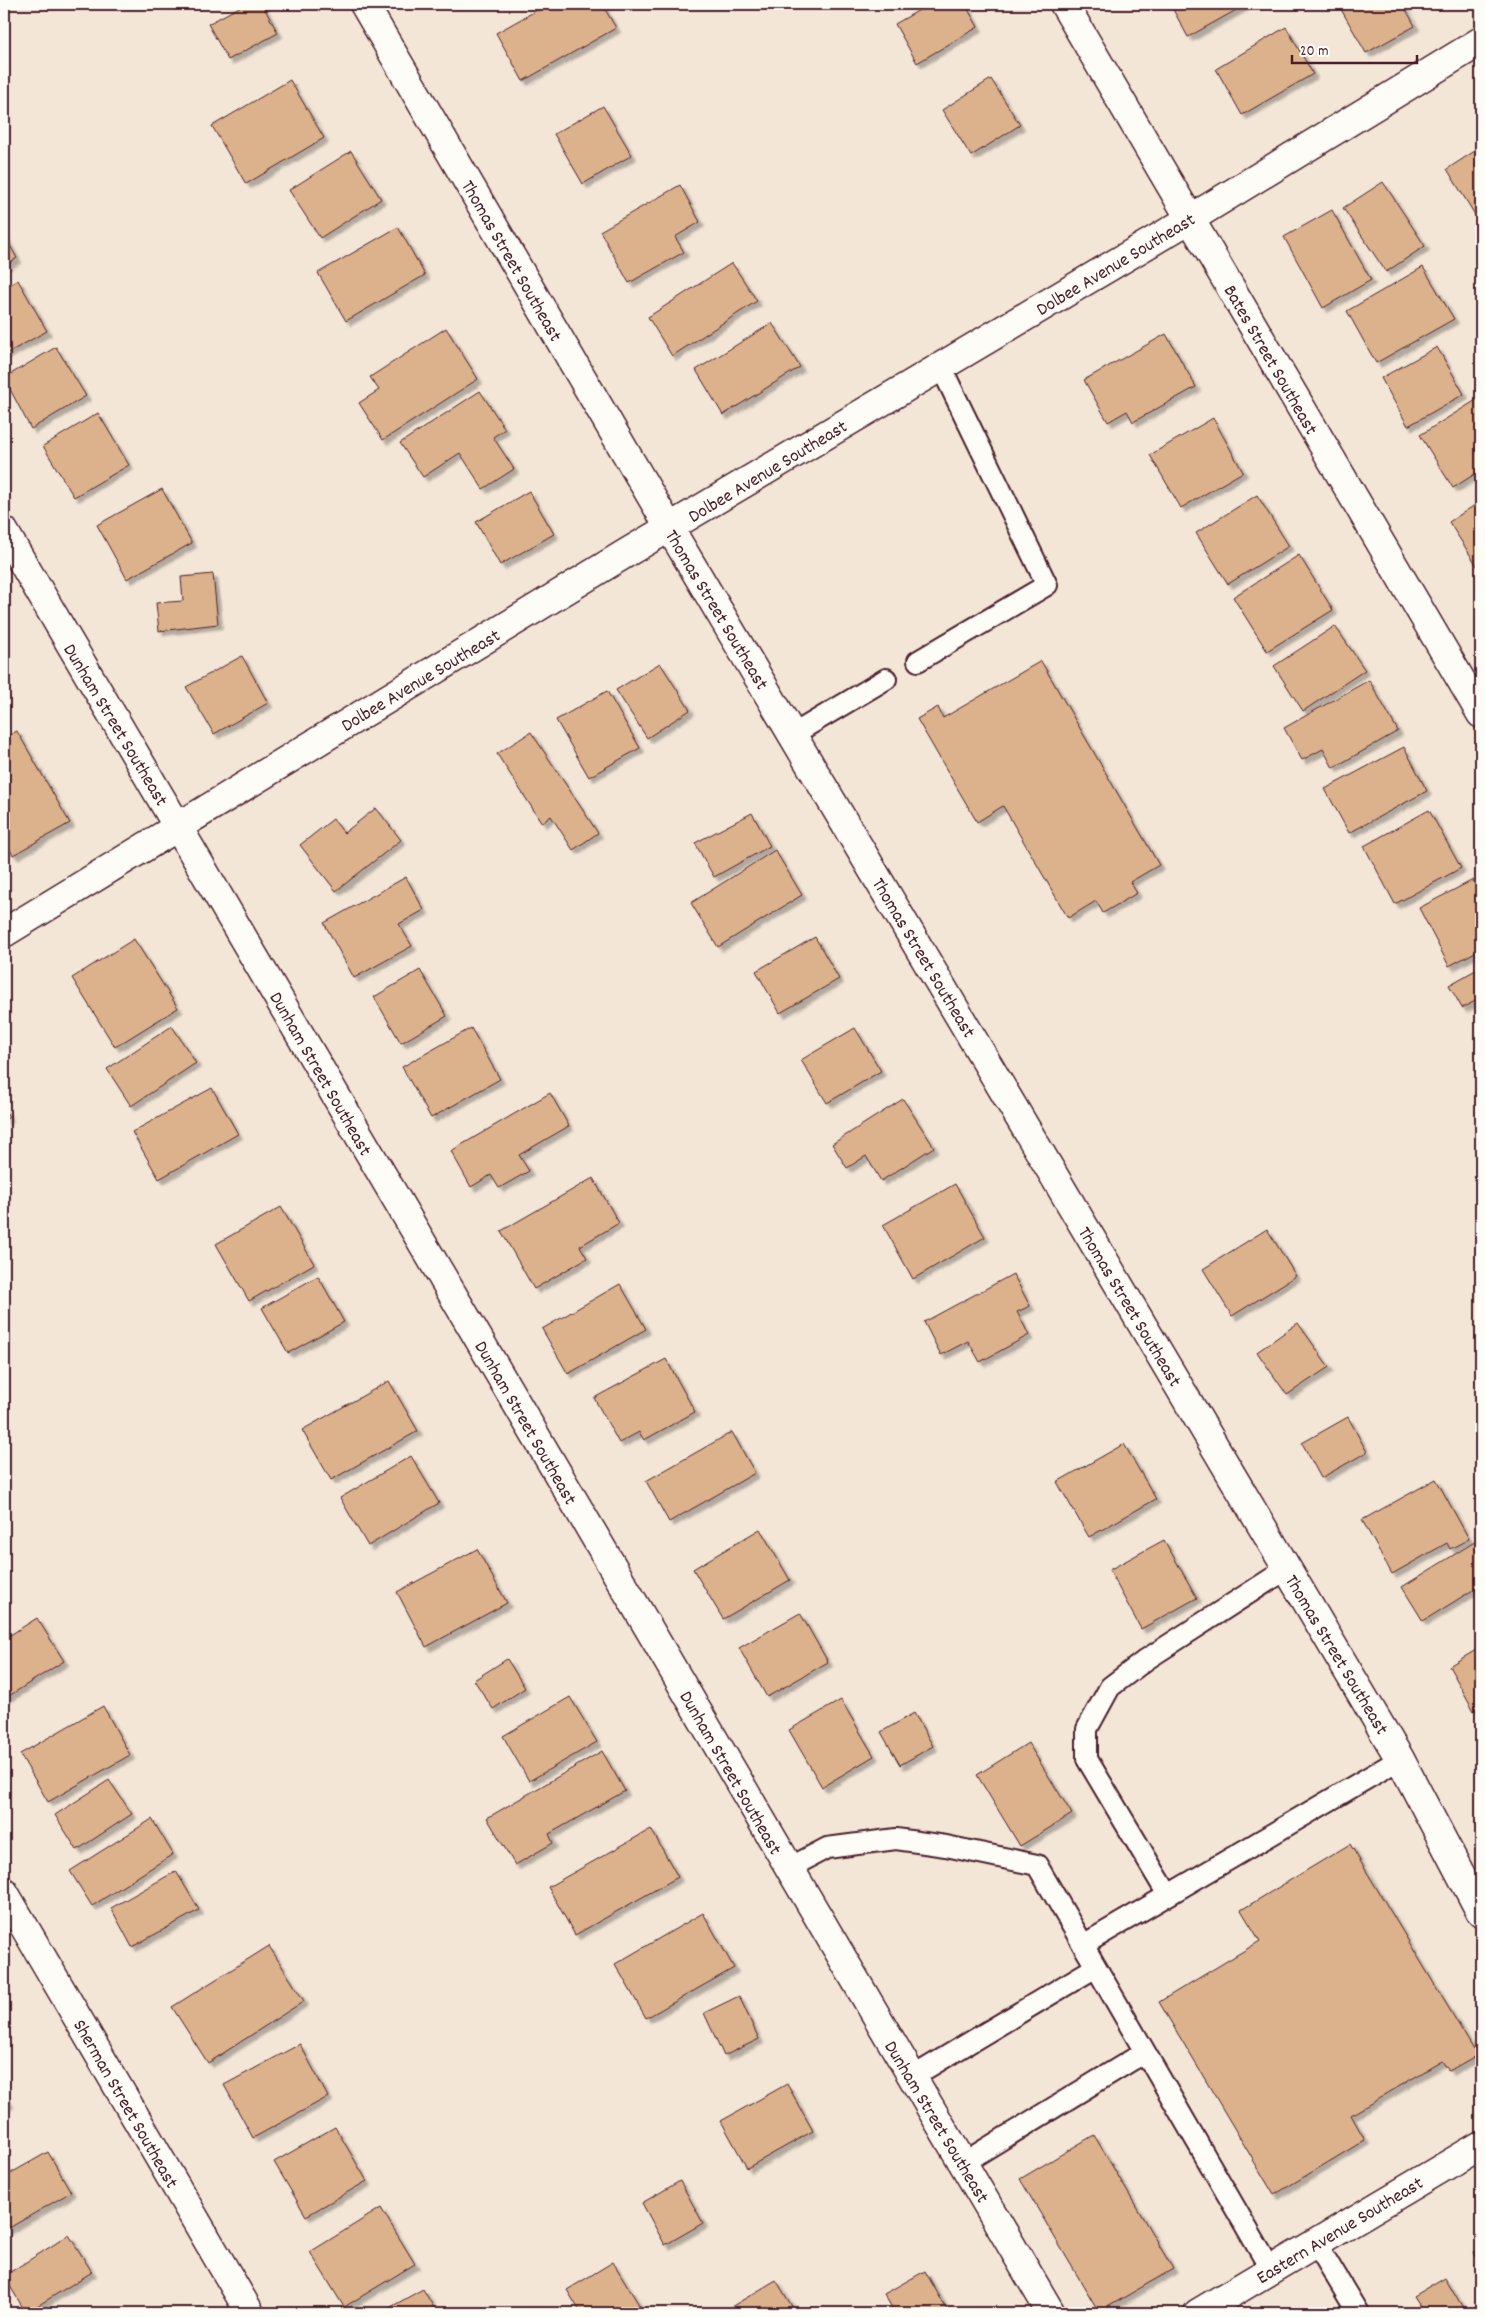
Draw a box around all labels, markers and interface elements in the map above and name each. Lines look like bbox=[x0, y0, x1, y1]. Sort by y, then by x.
scale bar bbox=[1292, 32, 1418, 64]
text: 20 m bbox=[1300, 41, 1328, 63]
street label: Thomas Street Southeast bbox=[453, 176, 567, 348]
street label: Dolbee Avenue Southeast bbox=[1032, 208, 1202, 324]
street label: Bates Street Southeast bbox=[1215, 281, 1323, 441]
street label: Dolbee Avenue Southeast bbox=[684, 415, 854, 531]
street label: Thomas Street Southeast bbox=[656, 526, 774, 696]
street label: Dolbee Avenue Southeast bbox=[337, 624, 507, 740]
street label: Dunham Street Southeast bbox=[55, 639, 173, 812]
street label: Thomas Street Southeast bbox=[863, 874, 981, 1044]
street label: Dunham Street Southeast bbox=[261, 988, 377, 1162]
street label: Thomas Street Southeast bbox=[1069, 1223, 1187, 1393]
street label: Dunham Street Southeast bbox=[466, 1337, 582, 1511]
street label: Thomas Street Southeast bbox=[1276, 1571, 1394, 1741]
street label: Dunham Street Southeast bbox=[671, 1687, 787, 1861]
street label: Sherman Street Southeast bbox=[64, 2015, 183, 2194]
street label: Dunham Street Southeast bbox=[876, 2036, 994, 2209]
street label: Eastern Avenue Southeast bbox=[1252, 2171, 1429, 2293]

